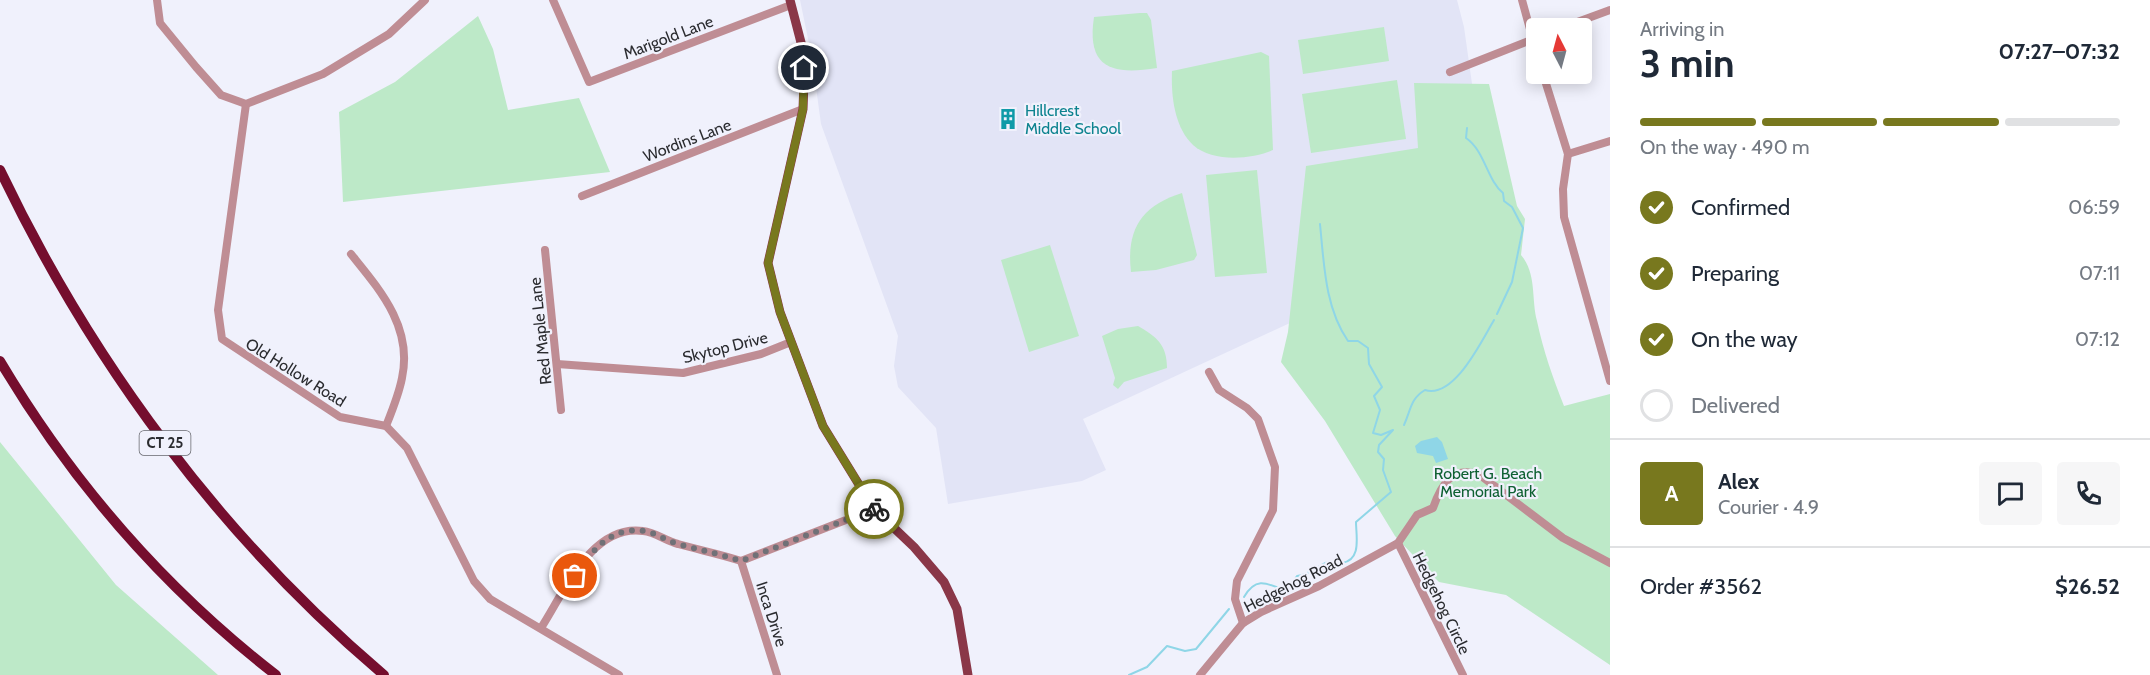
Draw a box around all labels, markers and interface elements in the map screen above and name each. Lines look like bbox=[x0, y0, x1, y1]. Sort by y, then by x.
street label: Marigold Lane bbox=[621, 12, 716, 63]
text: Arriving in bbox=[1640, 17, 1724, 41]
north arrow bbox=[1526, 18, 1592, 84]
map controls bbox=[1526, 18, 1592, 84]
text: 07:27–07:32 bbox=[1999, 38, 2120, 65]
text: 3 min bbox=[1640, 39, 1735, 87]
pin bbox=[778, 42, 829, 93]
icon: home bbox=[787, 51, 820, 84]
place label: Hillcrest Middle School bbox=[1025, 101, 1121, 138]
building icon: Hillcrest Middle School bbox=[996, 107, 1020, 131]
street label: Wordins Lane bbox=[641, 115, 734, 166]
text: On the way · 490 m bbox=[1640, 135, 1810, 159]
icon: check bbox=[1640, 191, 1673, 224]
text: Confirmed bbox=[1691, 194, 1790, 221]
text: 06:59 bbox=[2068, 195, 2120, 219]
icon: check bbox=[1640, 257, 1673, 290]
text: Preparing bbox=[1691, 260, 1779, 287]
text: 07:11 bbox=[2079, 261, 2120, 285]
street label: Red Maple Lane bbox=[525, 276, 556, 386]
icon: check bbox=[1640, 323, 1673, 356]
text: On the way bbox=[1691, 326, 1798, 353]
text: 07:12 bbox=[2075, 327, 2120, 351]
street label: Skytop Drive bbox=[681, 328, 770, 367]
street label: Old Hollow Road bbox=[242, 334, 349, 411]
text: Delivered bbox=[1691, 392, 1780, 419]
road number: CT 25 bbox=[140, 431, 190, 455]
button: chat bbox=[1979, 462, 2042, 525]
button: phone bbox=[2057, 462, 2120, 525]
park label: Robert G. Beach Memorial Park bbox=[1434, 464, 1542, 501]
text: Alex bbox=[1718, 468, 1759, 495]
courier bbox=[844, 479, 904, 539]
text: A bbox=[1665, 480, 1678, 507]
icon: bike bbox=[858, 493, 891, 526]
text: Courier · 4.9 bbox=[1718, 495, 1819, 519]
street label: Hedgehog Circle bbox=[1409, 549, 1474, 657]
pin bbox=[549, 550, 600, 601]
street label: Hedgehog Road bbox=[1241, 550, 1346, 616]
icon: bag bbox=[558, 559, 591, 592]
text: Order #3562 bbox=[1640, 573, 1762, 600]
text: $26.52 bbox=[2055, 573, 2120, 600]
street label: Inca Drive bbox=[752, 579, 791, 649]

